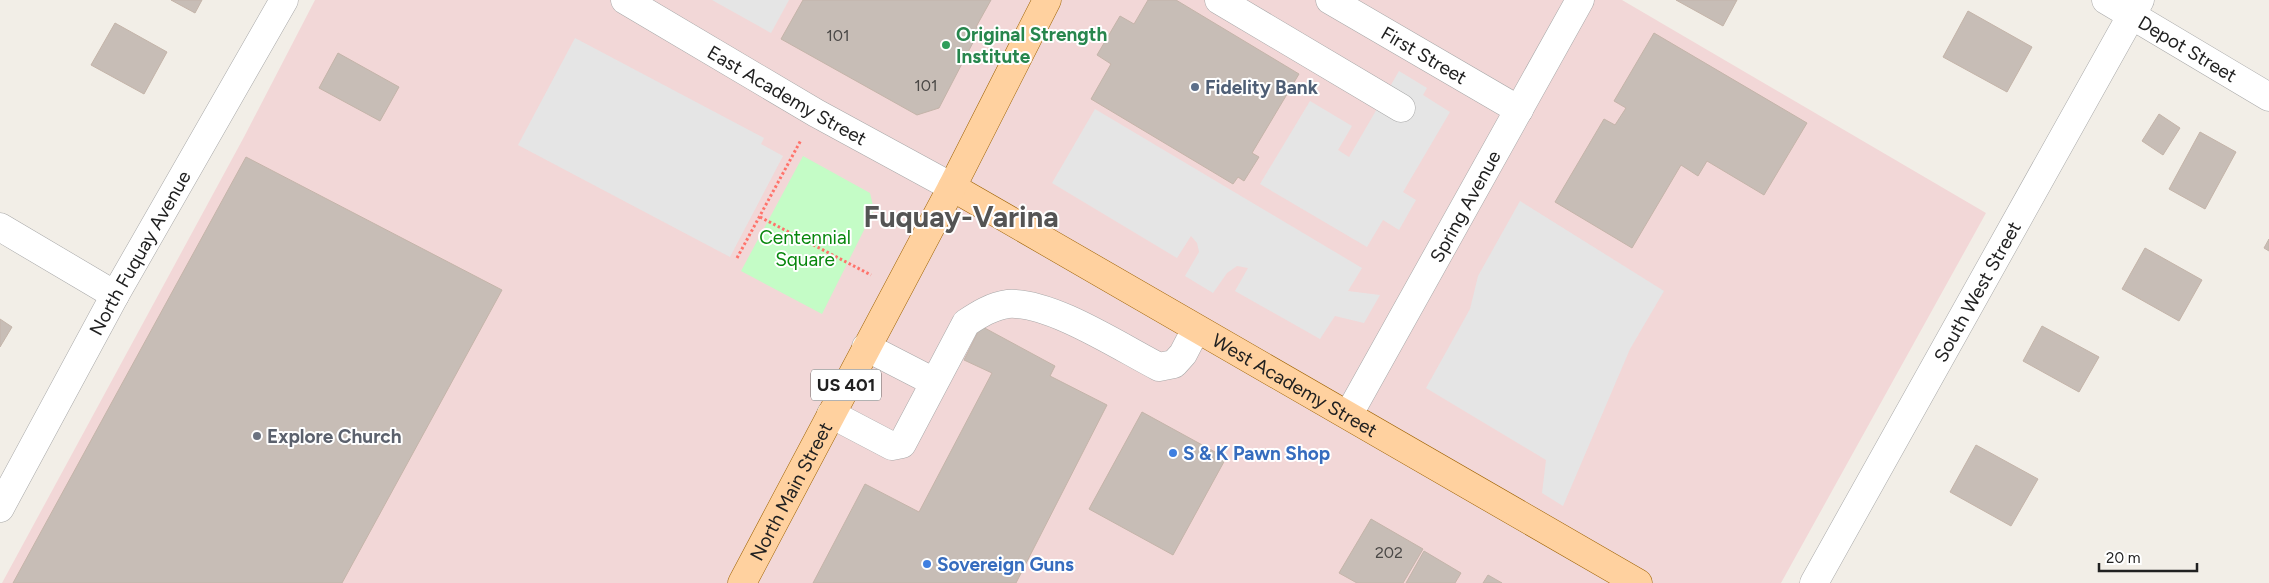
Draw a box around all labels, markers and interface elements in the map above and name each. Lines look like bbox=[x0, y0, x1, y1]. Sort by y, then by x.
street label: Depot Street bbox=[2134, 11, 2241, 87]
street label: First Street bbox=[1377, 21, 1471, 89]
place label: Original Strength Institute bbox=[956, 23, 1107, 68]
house number: 101 bbox=[826, 26, 850, 45]
marker: Original Strength Institute bbox=[940, 39, 952, 51]
street label: East Academy Street bbox=[703, 40, 870, 150]
house number: 101 bbox=[914, 76, 938, 95]
place label: Fidelity Bank bbox=[1205, 76, 1319, 99]
marker: Fidelity Bank bbox=[1189, 81, 1201, 93]
street label: Spring Avenue bbox=[1425, 146, 1506, 266]
street label: North Fuquay Avenue bbox=[84, 167, 196, 339]
district label: Fuquay-Varina bbox=[863, 199, 1059, 234]
street label: South West Street bbox=[1929, 217, 2026, 366]
park label: Centennial Square bbox=[759, 226, 851, 271]
street label: West Academy Street bbox=[1208, 329, 1381, 442]
road number: US 401 bbox=[811, 370, 881, 400]
street label: North Main Street bbox=[745, 418, 837, 565]
place label: Explore Church bbox=[267, 425, 402, 448]
marker: Explore Church bbox=[251, 430, 263, 442]
place label: S & K Pawn Shop bbox=[1183, 442, 1330, 465]
marker: S & K Pawn Shop bbox=[1167, 447, 1179, 459]
scale bar bbox=[2099, 540, 2196, 572]
house number: 202 bbox=[1375, 543, 1403, 562]
text: 20 m bbox=[2106, 549, 2140, 567]
place label: Sovereign Guns bbox=[937, 553, 1074, 576]
marker: Sovereign Guns bbox=[921, 558, 933, 570]

